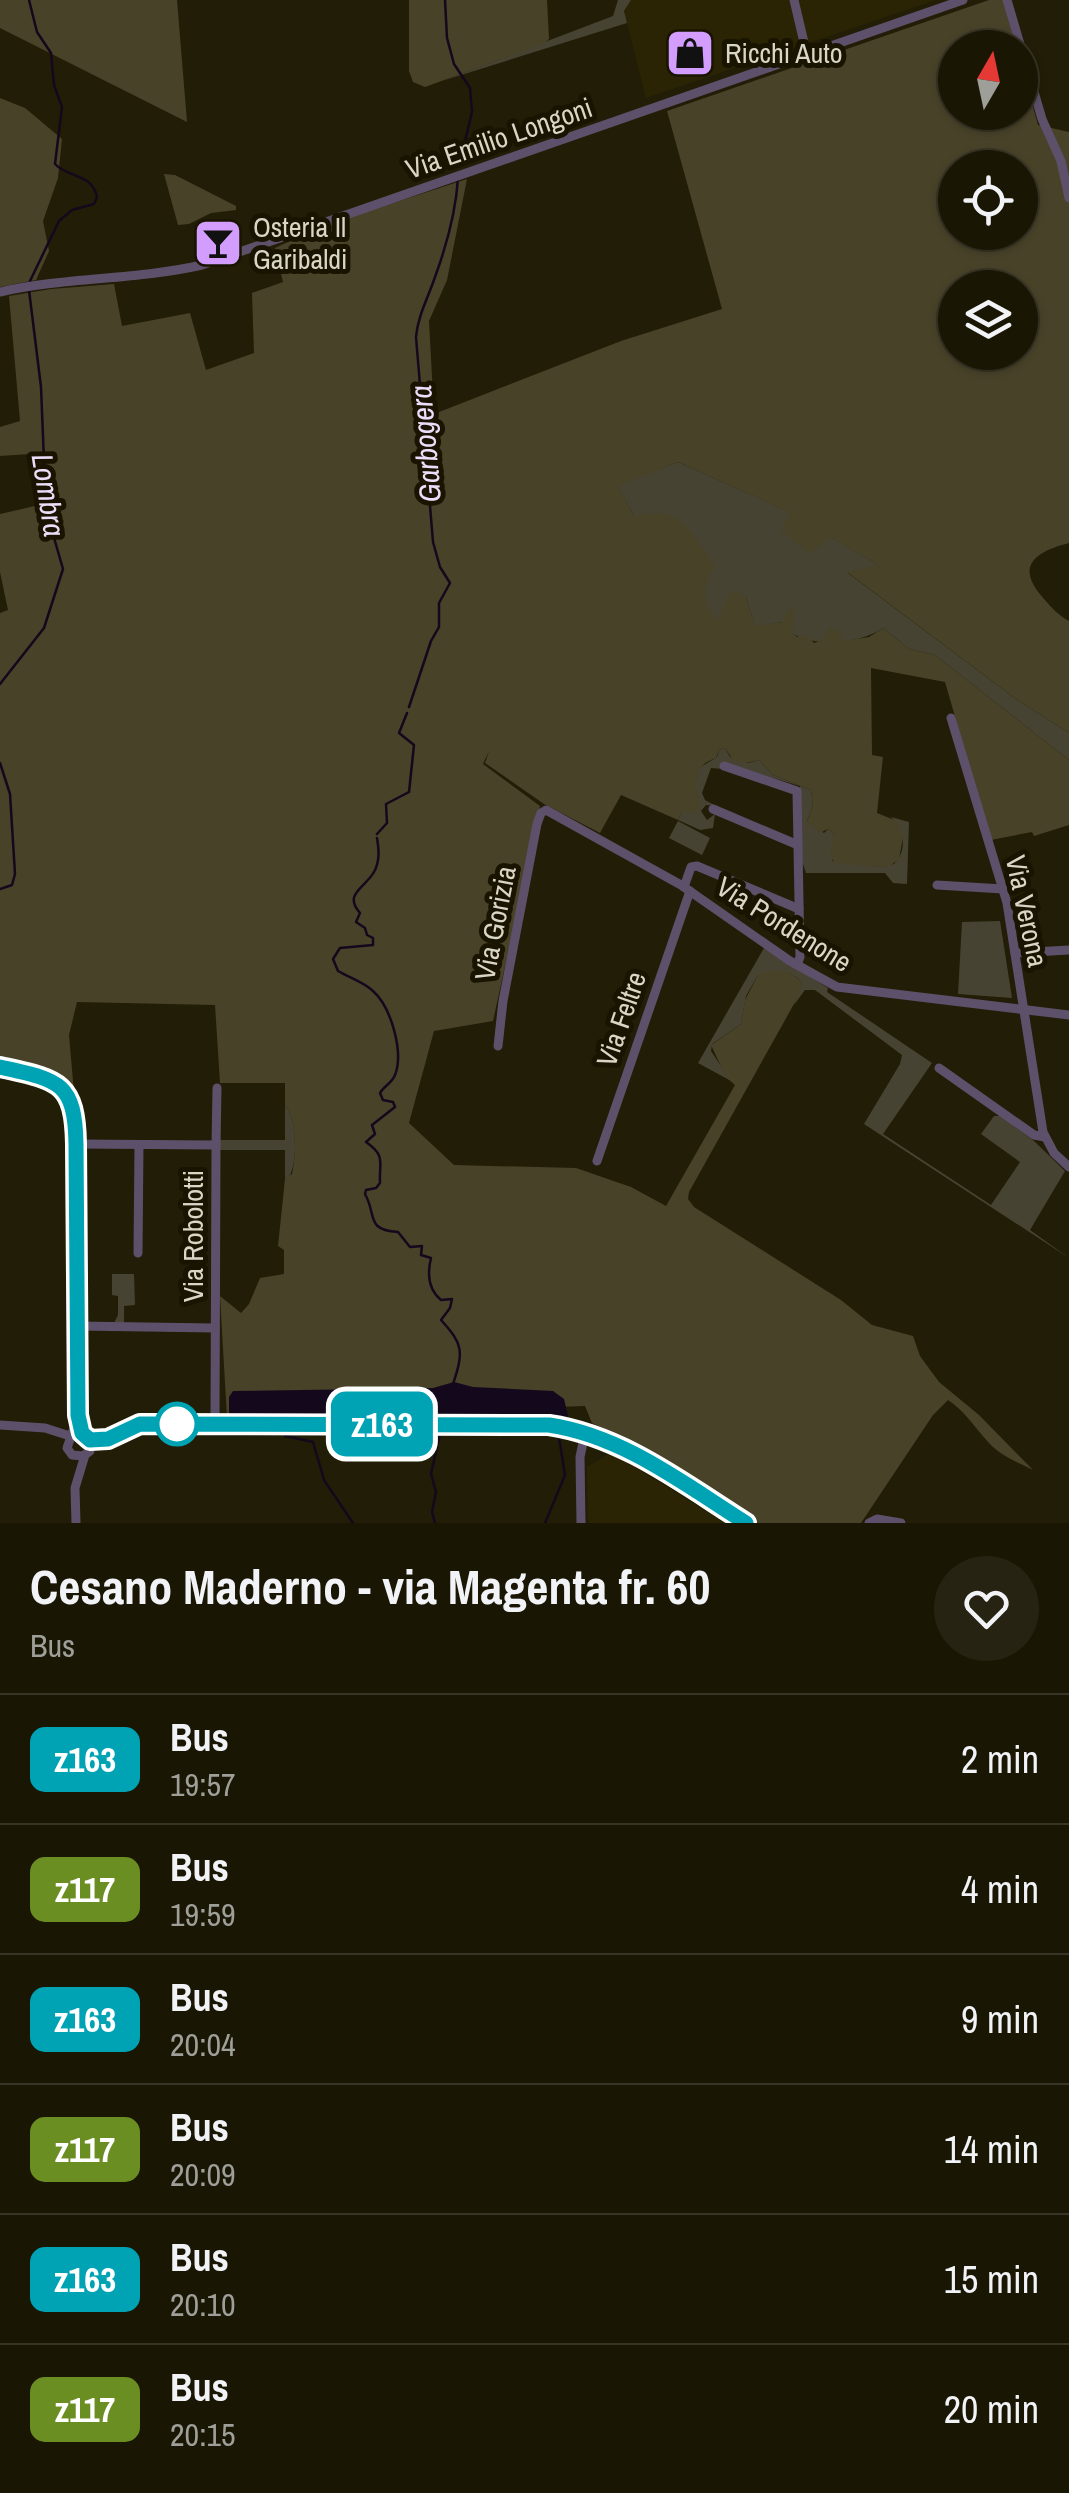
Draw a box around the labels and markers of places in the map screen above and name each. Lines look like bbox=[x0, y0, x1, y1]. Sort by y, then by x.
shop icon: Ricchi Auto bbox=[664, 27, 716, 79]
place label: Ricchi Auto bbox=[725, 34, 842, 72]
place label: Osteria Il Garibaldi bbox=[253, 208, 347, 278]
bar icon: Osteria Il Garibaldi bbox=[192, 217, 244, 269]
unlabelled marker bbox=[156, 1403, 198, 1445]

